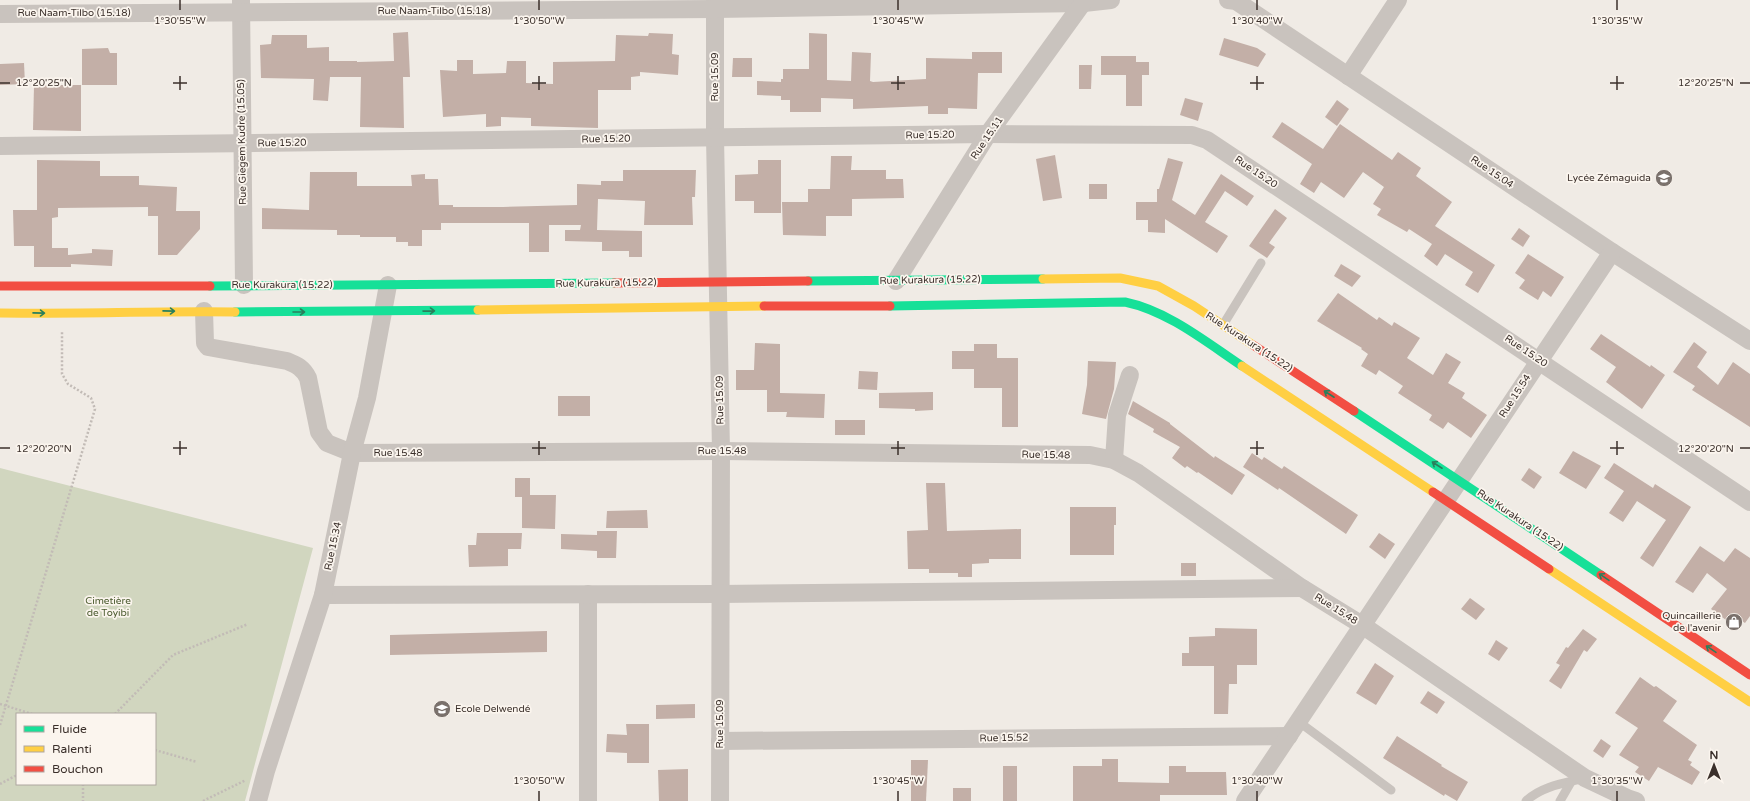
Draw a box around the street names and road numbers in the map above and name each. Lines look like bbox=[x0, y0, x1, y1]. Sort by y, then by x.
street label: Rue Naam-Tilbo (15.18) bbox=[377, 5, 491, 17]
street label: Rue Naam-Tilbo (15.18) bbox=[17, 7, 131, 19]
street label: Rue 15.09 bbox=[709, 52, 721, 102]
street label: Rue Giegem Kudre (15.05) bbox=[235, 79, 249, 205]
street label: Rue 15.11 bbox=[968, 114, 1006, 162]
street label: Rue 15.20 bbox=[905, 129, 955, 141]
street label: Rue 15.20 bbox=[581, 133, 631, 145]
street label: Rue 15.20 bbox=[257, 137, 307, 149]
street label: Rue 15.20 bbox=[1232, 153, 1280, 191]
street label: Rue 15.04 bbox=[1468, 153, 1516, 191]
street label: Rue Kurakura (15.22) bbox=[879, 273, 981, 287]
street label: Rue Kurakura (15.22) bbox=[555, 276, 657, 290]
street label: Rue Kurakura (15.22) bbox=[231, 279, 333, 291]
street label: Rue Kurakura (15.22) bbox=[1203, 309, 1295, 375]
street label: Rue 15.20 bbox=[1502, 332, 1550, 370]
street label: Rue 15.54 bbox=[1497, 372, 1533, 420]
street label: Rue 15.09 bbox=[714, 375, 726, 425]
street label: Rue 15.48 bbox=[698, 445, 746, 457]
street label: Rue 15.48 bbox=[374, 447, 422, 459]
street label: Rue 15.48 bbox=[1021, 449, 1071, 461]
street label: Rue Kurakura (15.22) bbox=[1475, 487, 1565, 553]
street label: Rue 15.34 bbox=[322, 521, 344, 571]
street label: Rue 15.48 bbox=[1312, 591, 1360, 627]
street label: Rue 15.09 bbox=[714, 699, 726, 749]
street label: Rue 15.52 bbox=[979, 732, 1029, 744]

